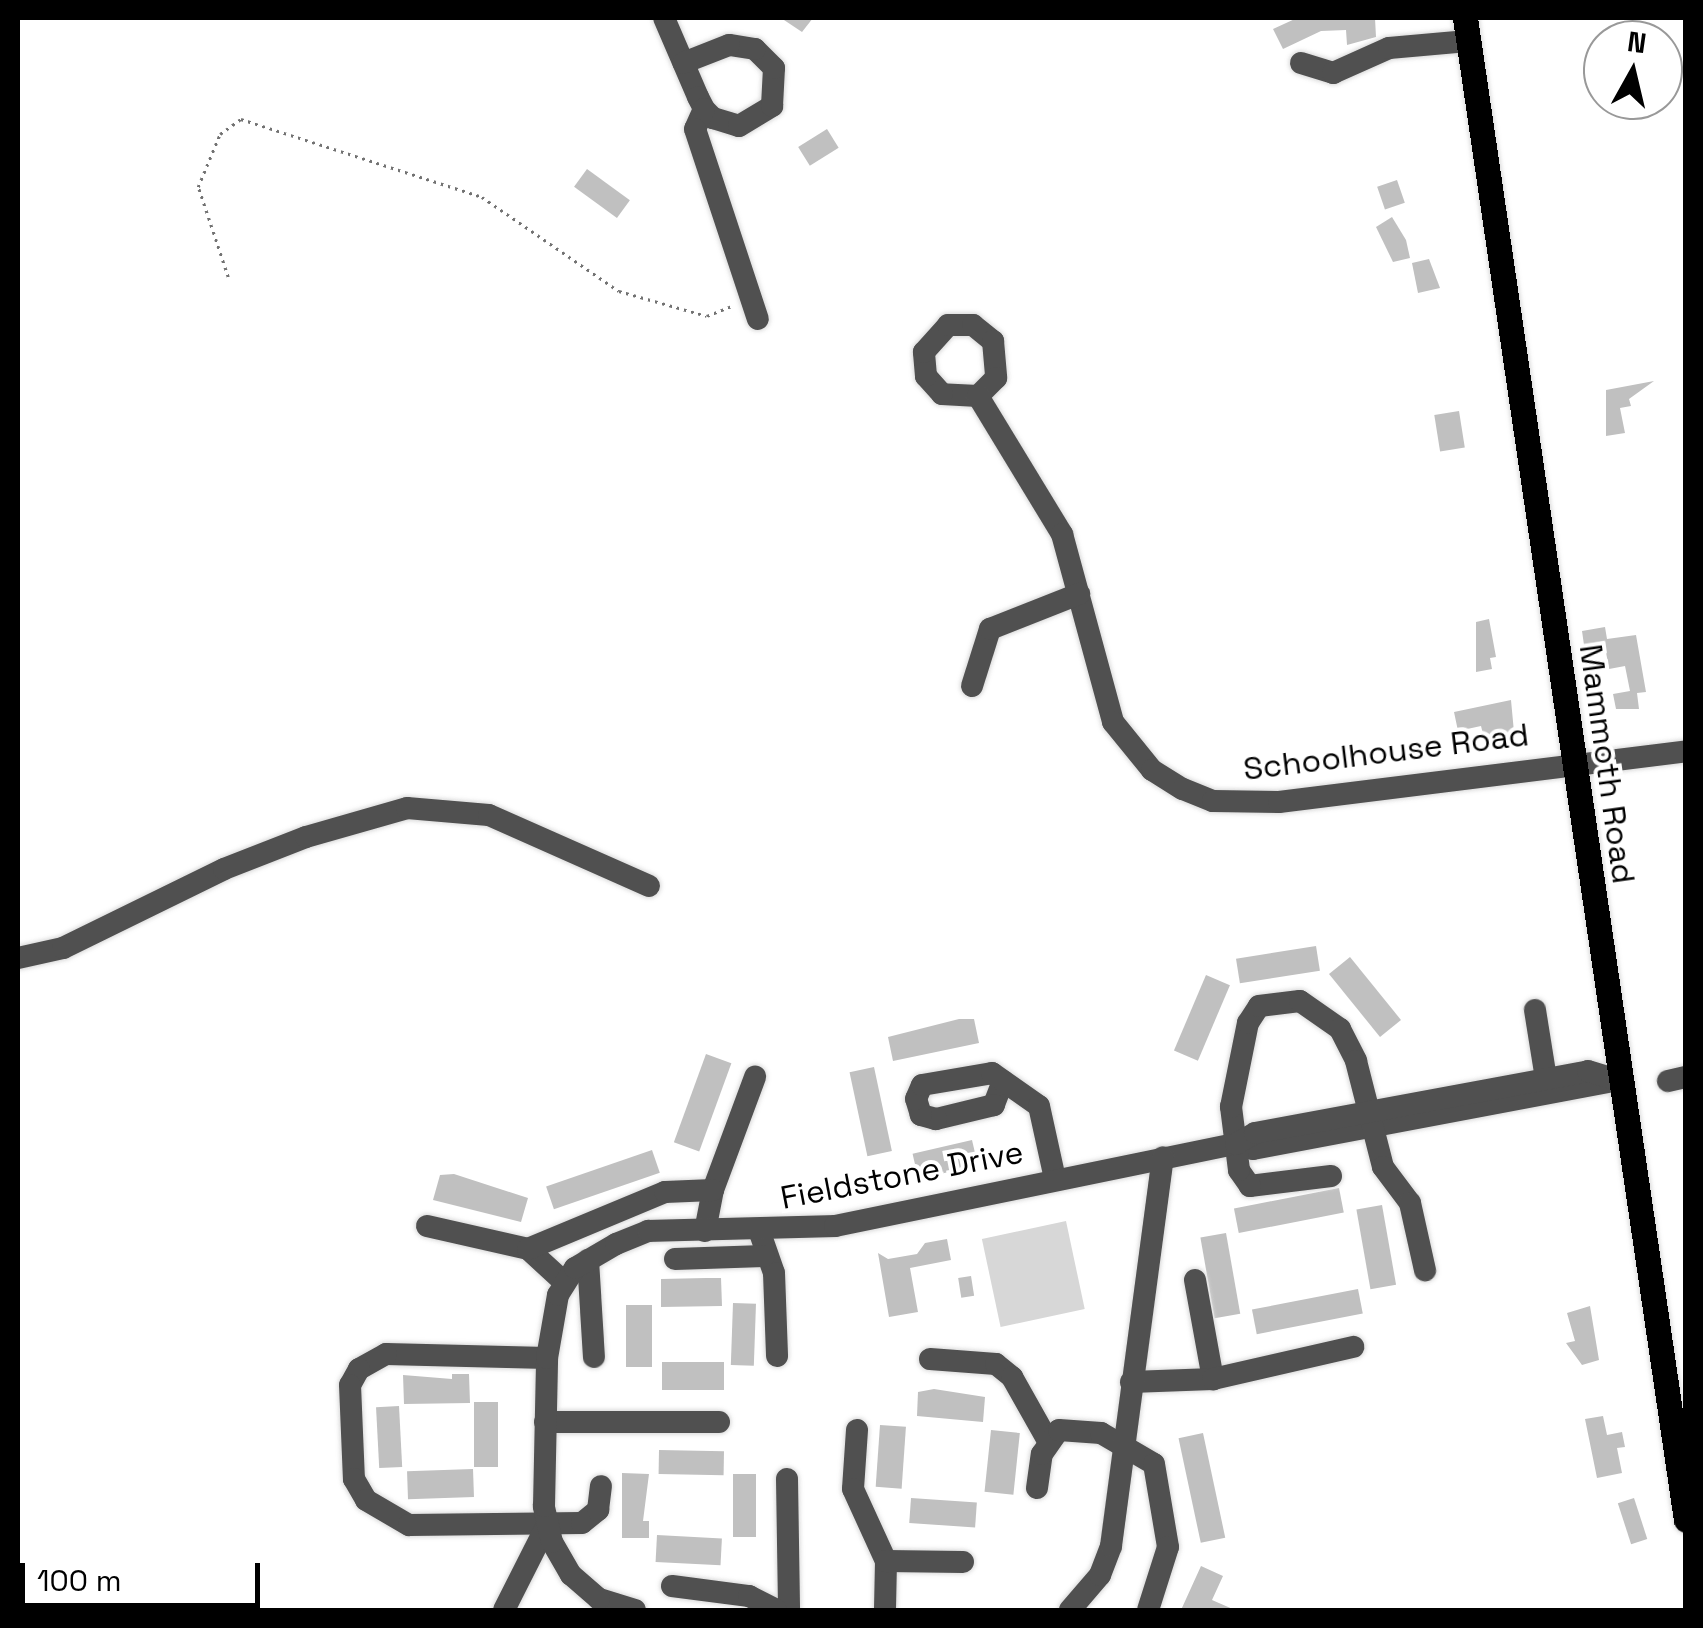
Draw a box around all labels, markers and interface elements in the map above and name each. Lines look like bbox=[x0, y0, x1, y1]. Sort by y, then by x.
north arrow bbox=[1583, 20, 1683, 120]
text: N bbox=[1625, 23, 1649, 61]
street label: Mammoth Road bbox=[1571, 642, 1643, 886]
street label: Schoolhouse Road bbox=[1241, 715, 1531, 789]
street label: Fieldstone Drive bbox=[777, 1133, 1027, 1217]
scale bar bbox=[25, 1543, 265, 1605]
text: 100 m bbox=[37, 1561, 122, 1600]

